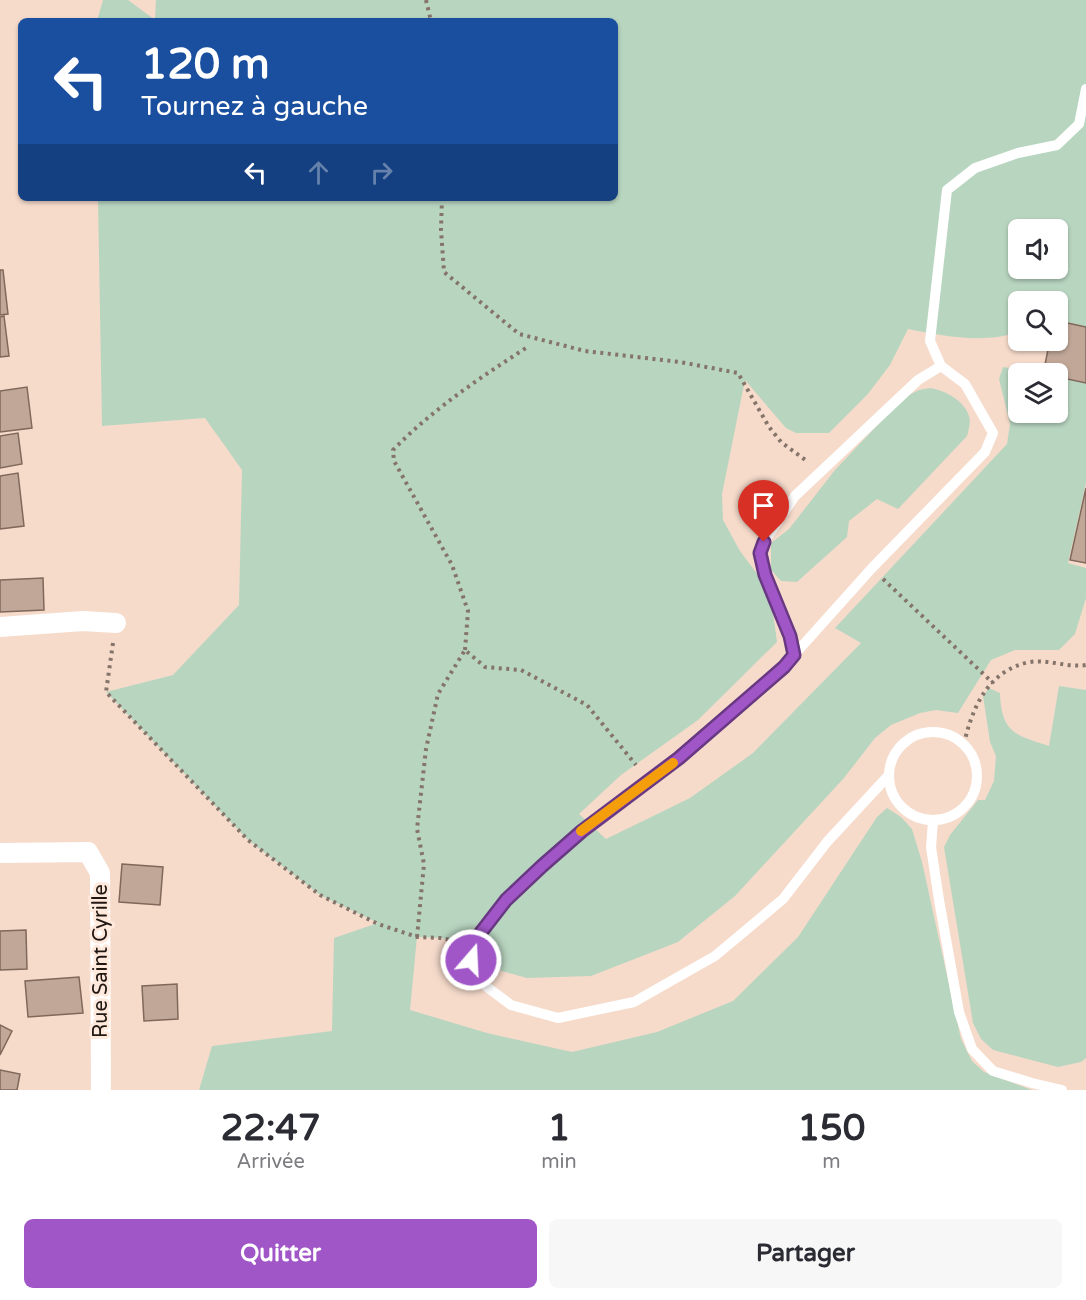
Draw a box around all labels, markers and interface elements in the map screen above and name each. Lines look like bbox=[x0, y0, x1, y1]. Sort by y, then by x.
text: 120 m bbox=[141, 39, 270, 90]
icon: left bbox=[42, 42, 120, 120]
text: Tournez à gauche bbox=[141, 90, 368, 123]
icon: left bbox=[239, 156, 272, 189]
icon: ahead bbox=[302, 156, 335, 189]
icon: right bbox=[365, 156, 398, 189]
map controls bbox=[1008, 219, 1068, 423]
button: sound bbox=[1008, 219, 1068, 279]
button: search bbox=[1008, 291, 1068, 351]
button: layers bbox=[1008, 363, 1068, 423]
pin bbox=[738, 480, 789, 542]
icon: arrive bbox=[747, 489, 780, 522]
street label: Rue Saint Cyrille bbox=[89, 884, 113, 1038]
position arrow bbox=[439, 928, 503, 992]
text: 22:47 bbox=[221, 1107, 321, 1150]
text: 1 bbox=[548, 1107, 570, 1150]
text: 150 bbox=[797, 1107, 865, 1150]
text: Arrivée bbox=[237, 1150, 305, 1174]
text: min bbox=[541, 1150, 577, 1174]
text: m bbox=[822, 1150, 841, 1174]
button: Quitter bbox=[24, 1219, 537, 1288]
button: Partager bbox=[549, 1219, 1062, 1288]

